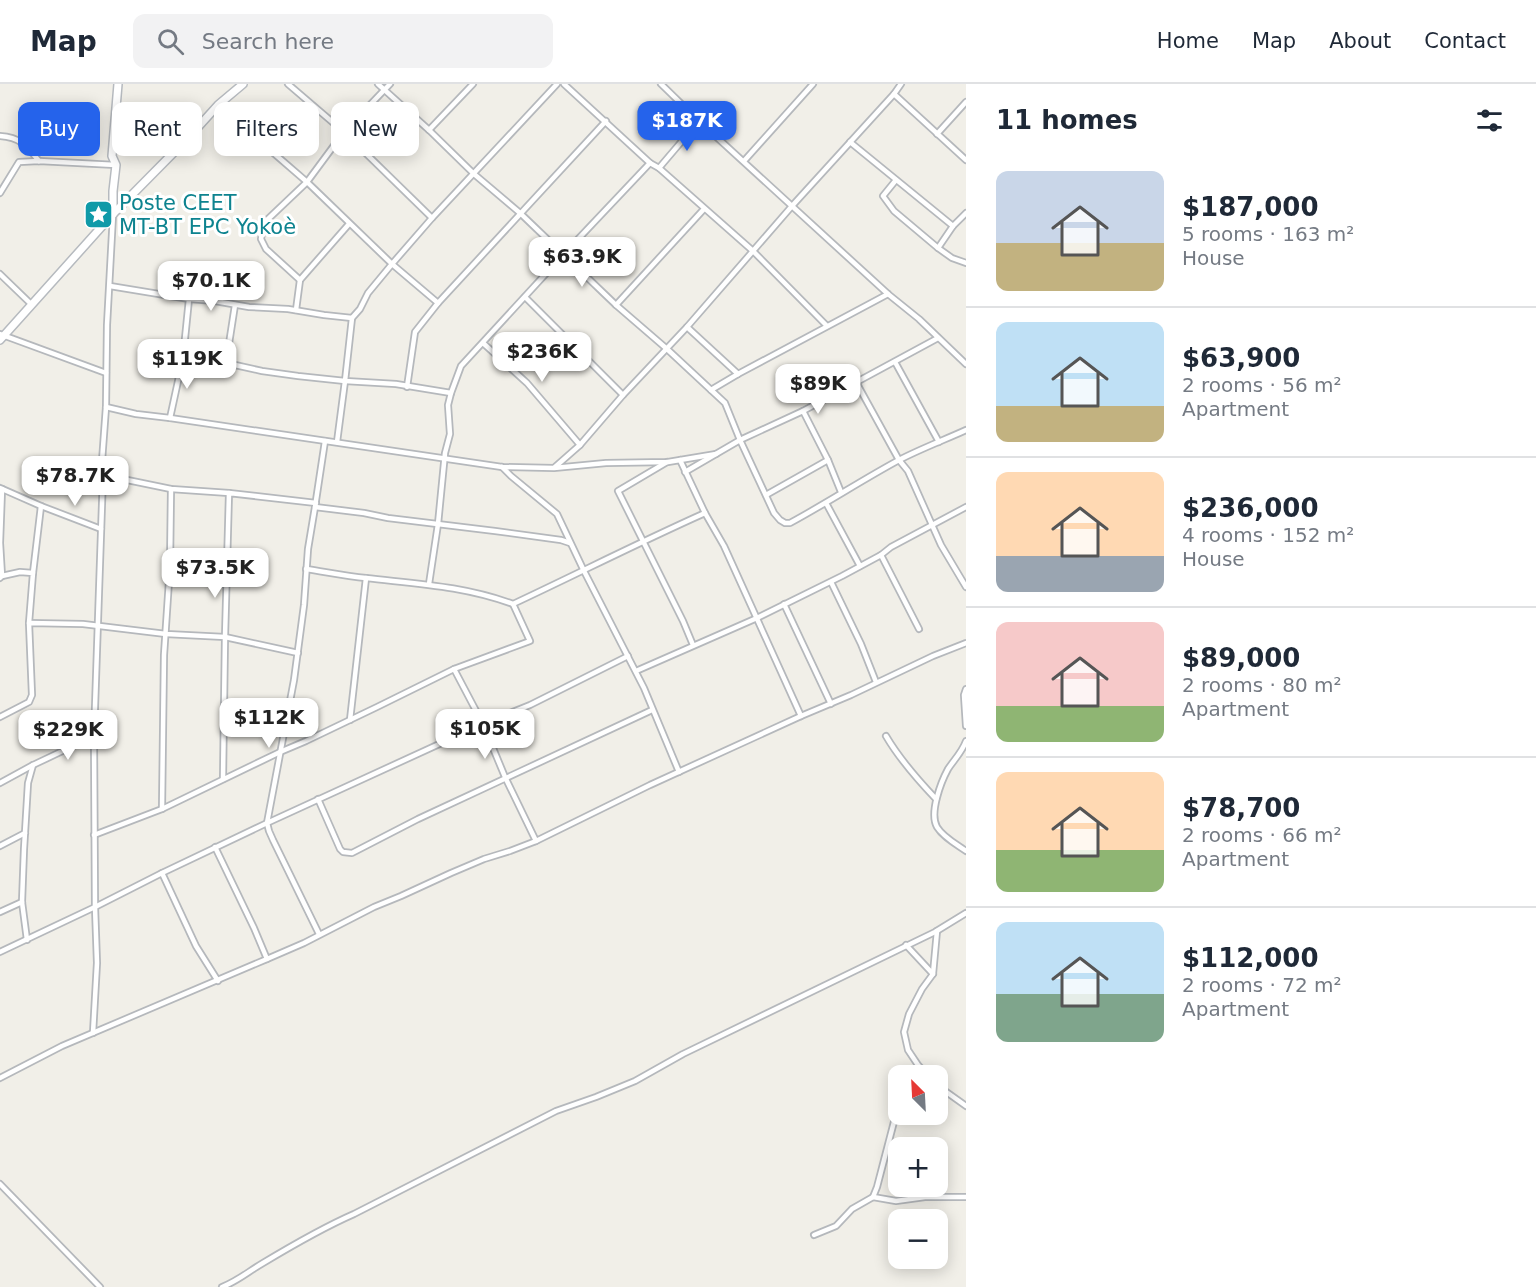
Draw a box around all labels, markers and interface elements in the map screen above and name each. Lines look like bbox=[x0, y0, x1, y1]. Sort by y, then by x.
search box bbox=[133, 14, 553, 68]
text: Map bbox=[30, 25, 97, 58]
icon: search bbox=[154, 25, 187, 58]
text: Search here bbox=[202, 29, 334, 54]
text: Home bbox=[1157, 29, 1219, 53]
text: Map bbox=[1252, 29, 1296, 53]
text: About bbox=[1329, 29, 1391, 53]
text: Contact bbox=[1424, 29, 1506, 53]
pin: $187K bbox=[645, 101, 729, 152]
chip: Buy bbox=[18, 102, 100, 156]
chip: Rent bbox=[112, 102, 202, 156]
chip: Filters bbox=[214, 102, 319, 156]
chip: New bbox=[331, 102, 419, 156]
icon: filters bbox=[1473, 104, 1506, 137]
text: 11 homes bbox=[996, 105, 1138, 135]
text: $187K bbox=[651, 108, 723, 132]
place label: Poste CEET MT-BT EPC Yokoè bbox=[119, 191, 296, 239]
text: $187,000 bbox=[1182, 192, 1319, 222]
icon: home bbox=[1044, 195, 1116, 267]
place icon: Poste CEET MT-BT EPC Yokoè bbox=[82, 199, 114, 231]
text: 5 rooms · 163 m² bbox=[1182, 222, 1354, 246]
pin: $63.9K bbox=[533, 237, 631, 288]
text: $63.9K bbox=[543, 244, 621, 268]
text: House bbox=[1182, 246, 1245, 270]
pin: $70.1K bbox=[162, 261, 260, 312]
text: $70.1K bbox=[172, 268, 250, 292]
pin: $236K bbox=[500, 332, 584, 383]
pin: $119K bbox=[145, 339, 229, 390]
text: $236K bbox=[506, 339, 578, 363]
text: $63,900 bbox=[1182, 343, 1300, 373]
text: $119K bbox=[151, 346, 223, 370]
icon: home bbox=[1044, 346, 1116, 418]
pin: $89K bbox=[782, 364, 854, 415]
text: $89K bbox=[789, 371, 847, 395]
text: 2 rooms · 56 m² bbox=[1182, 373, 1342, 397]
text: Apartment bbox=[1182, 397, 1289, 421]
pin: $78.7K bbox=[26, 456, 124, 507]
text: $78.7K bbox=[36, 463, 114, 487]
text: $236,000 bbox=[1182, 493, 1319, 523]
icon: home bbox=[1044, 496, 1116, 568]
text: 4 rooms · 152 m² bbox=[1182, 523, 1354, 547]
text: House bbox=[1182, 547, 1245, 571]
pin: $73.5K bbox=[166, 548, 264, 599]
text: $73.5K bbox=[176, 555, 254, 579]
text: $89,000 bbox=[1182, 643, 1300, 673]
icon: home bbox=[1044, 646, 1116, 718]
text: 2 rooms · 80 m² bbox=[1182, 673, 1342, 697]
text: Apartment bbox=[1182, 697, 1289, 721]
pin: $112K bbox=[227, 698, 311, 749]
text: $112K bbox=[233, 705, 305, 729]
pin: $105K bbox=[443, 709, 527, 760]
pin: $229K bbox=[26, 710, 110, 761]
text: $105K bbox=[449, 716, 521, 740]
text: $229K bbox=[32, 717, 104, 741]
text: $78,700 bbox=[1182, 793, 1300, 823]
icon: home bbox=[1044, 796, 1116, 868]
text: 2 rooms · 66 m² bbox=[1182, 823, 1342, 847]
text: Apartment bbox=[1182, 847, 1289, 871]
text: $112,000 bbox=[1182, 943, 1319, 973]
icon: home bbox=[1044, 946, 1116, 1018]
text: 2 rooms · 72 m² bbox=[1182, 973, 1342, 997]
text: Apartment bbox=[1182, 997, 1289, 1021]
north arrow bbox=[888, 1065, 948, 1125]
map controls bbox=[888, 1065, 948, 1269]
button: + bbox=[888, 1137, 948, 1197]
button: − bbox=[888, 1209, 948, 1269]

